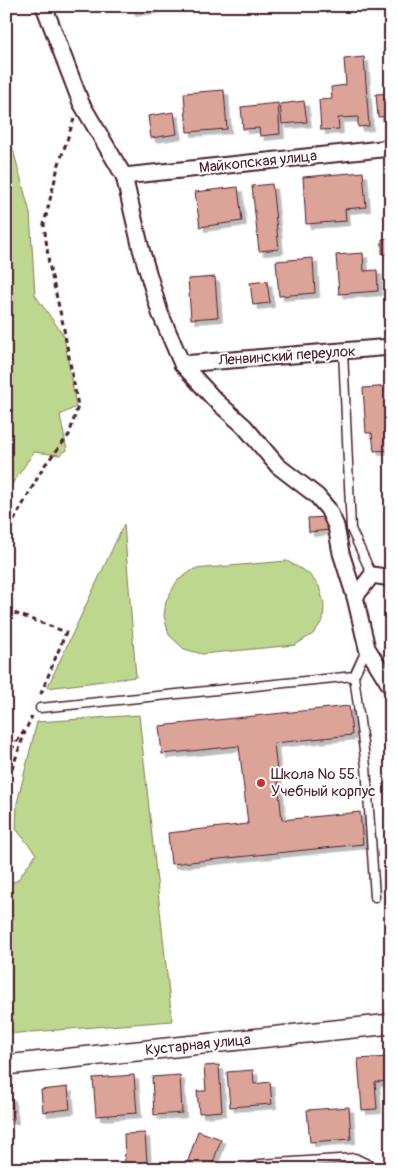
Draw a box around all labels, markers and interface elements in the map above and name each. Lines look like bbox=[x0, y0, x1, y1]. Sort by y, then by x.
street label: Майкопская улица bbox=[198, 146, 318, 178]
street label: Ленвинский переулок bbox=[217, 342, 357, 370]
place label: Школа № 55. Учебный корпус bbox=[271, 765, 376, 801]
marker: Школа № 55. Учебный корпус bbox=[255, 777, 267, 789]
street label: Кустарная улица bbox=[144, 1030, 252, 1060]

